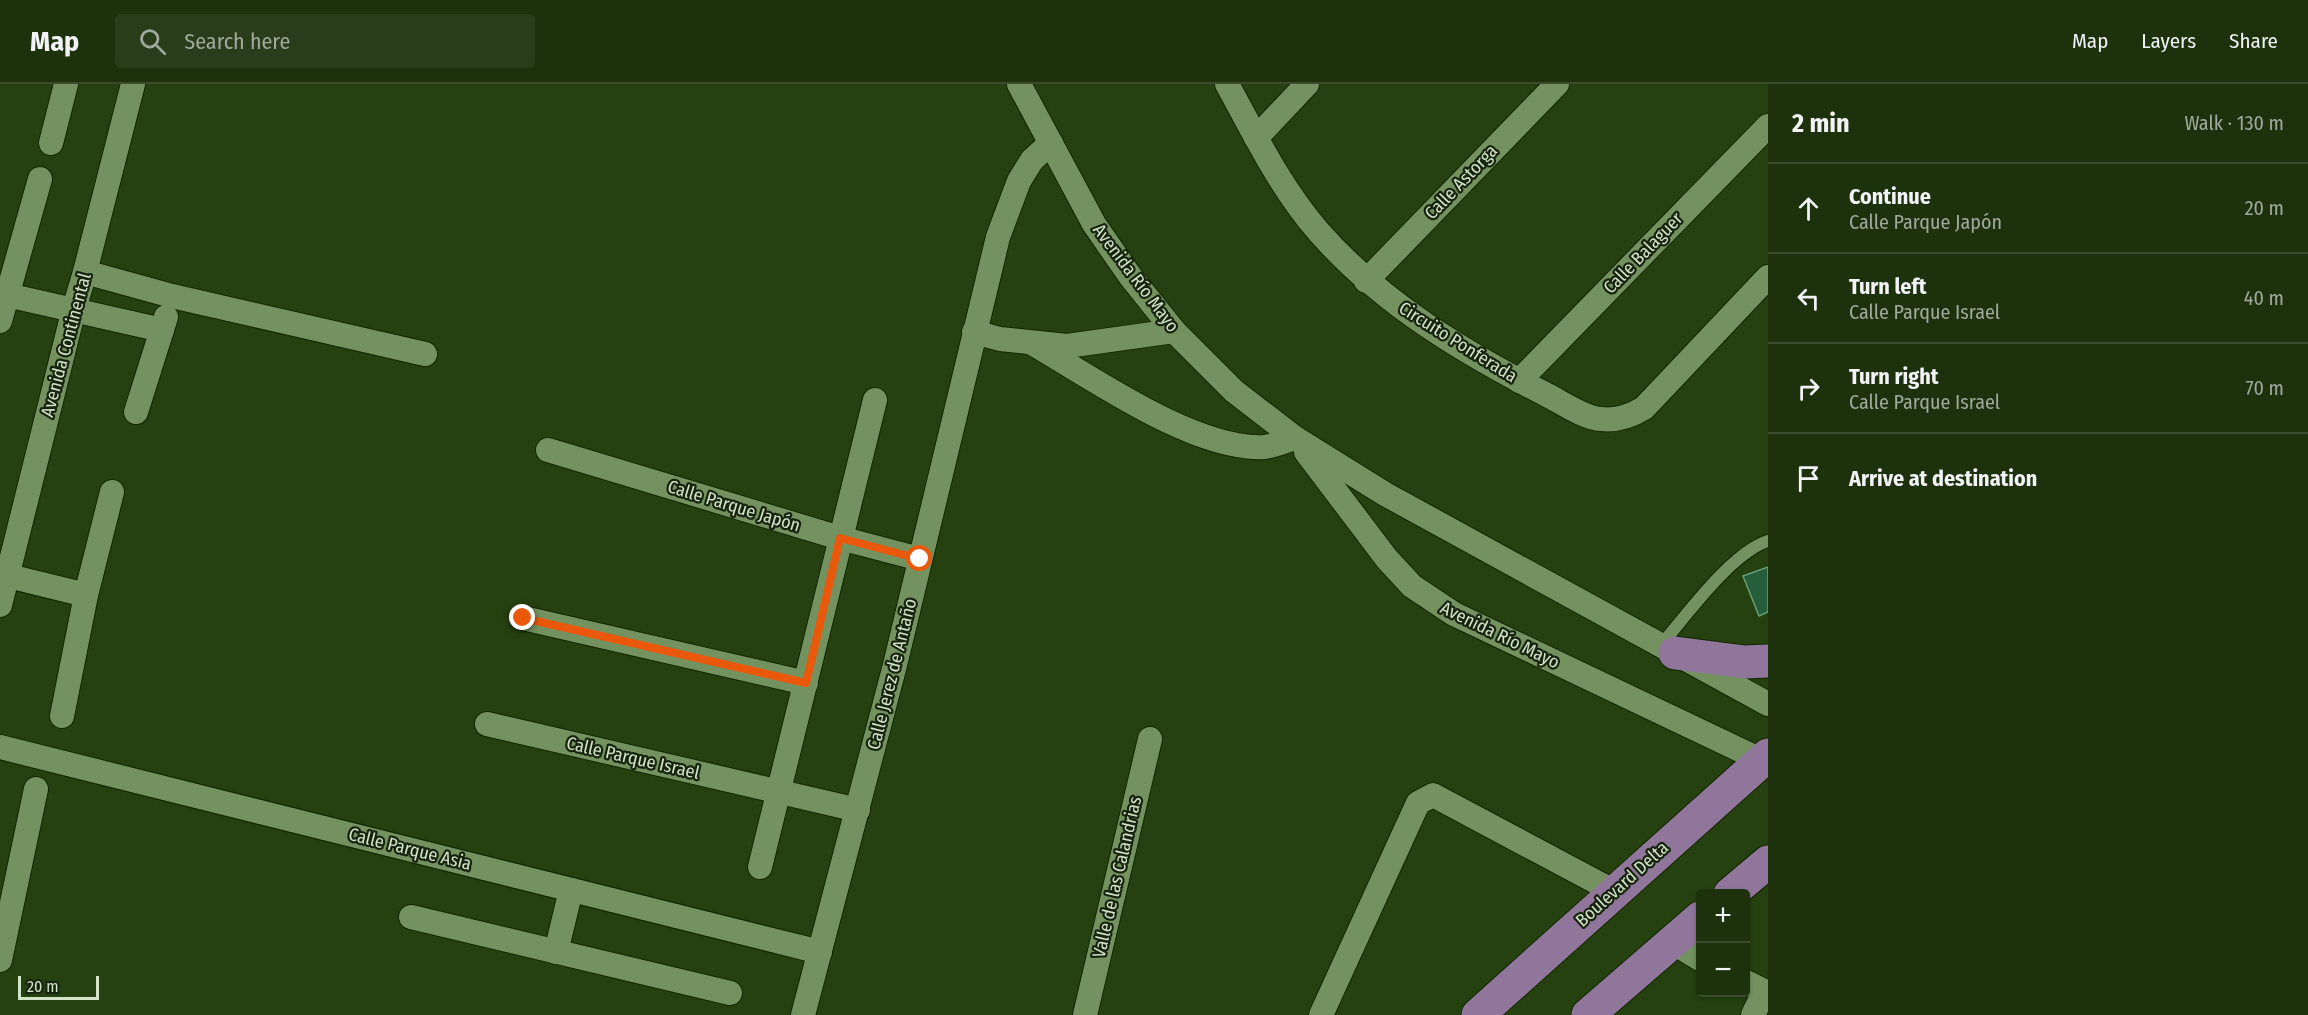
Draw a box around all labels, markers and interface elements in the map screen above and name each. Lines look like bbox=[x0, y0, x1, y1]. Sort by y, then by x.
search box bbox=[115, 14, 535, 68]
text: Map bbox=[30, 25, 79, 58]
icon: search bbox=[136, 25, 169, 58]
text: Search here bbox=[184, 28, 290, 55]
text: Map bbox=[2072, 28, 2108, 54]
text: Layers bbox=[2141, 28, 2196, 54]
text: Share bbox=[2229, 28, 2278, 54]
text: 2 min bbox=[1792, 108, 1850, 139]
text: Walk · 130 m bbox=[2184, 111, 2284, 135]
street label: Calle Astorga bbox=[1420, 140, 1502, 224]
text: Continue bbox=[1849, 183, 1931, 210]
icon: ahead bbox=[1792, 192, 1825, 225]
text: 20 m bbox=[2245, 196, 2284, 220]
street label: Calle Balaguer bbox=[1599, 207, 1688, 298]
text: Calle Parque Japón bbox=[1849, 210, 2002, 234]
street label: Avenida Río Mayo bbox=[1088, 220, 1184, 336]
street label: Avenida Continental bbox=[36, 270, 96, 419]
text: Turn left bbox=[1849, 273, 1927, 300]
icon: left bbox=[1792, 282, 1825, 315]
text: 40 m bbox=[2244, 286, 2284, 310]
street label: Circuito Ponferada bbox=[1395, 297, 1521, 387]
text: Calle Parque Israel bbox=[1849, 300, 2000, 324]
text: Turn right bbox=[1849, 363, 1938, 390]
icon: right bbox=[1792, 372, 1825, 405]
text: 70 m bbox=[2246, 376, 2284, 400]
text: Calle Parque Israel bbox=[1849, 390, 2000, 414]
icon: arrive bbox=[1792, 462, 1825, 495]
text: Arrive at destination bbox=[1849, 465, 2037, 492]
street label: Calle Parque Japón bbox=[665, 475, 803, 537]
route start bbox=[906, 545, 932, 571]
street label: Calle Jerez de Antaño bbox=[863, 596, 921, 752]
street label: Avenida Río Mayo bbox=[1437, 597, 1563, 673]
route end bbox=[509, 604, 535, 630]
street label: Calle Parque Israel bbox=[564, 732, 702, 784]
street label: Valle de las Calandrias bbox=[1088, 794, 1146, 960]
street label: Calle Parque Asia bbox=[346, 823, 474, 875]
street label: Boulevard Delta bbox=[1571, 837, 1673, 931]
map controls bbox=[1696, 889, 1750, 997]
button: + bbox=[1696, 889, 1750, 943]
button: − bbox=[1696, 943, 1750, 997]
scale bar bbox=[18, 973, 99, 1000]
text: 20 m bbox=[27, 977, 58, 996]

